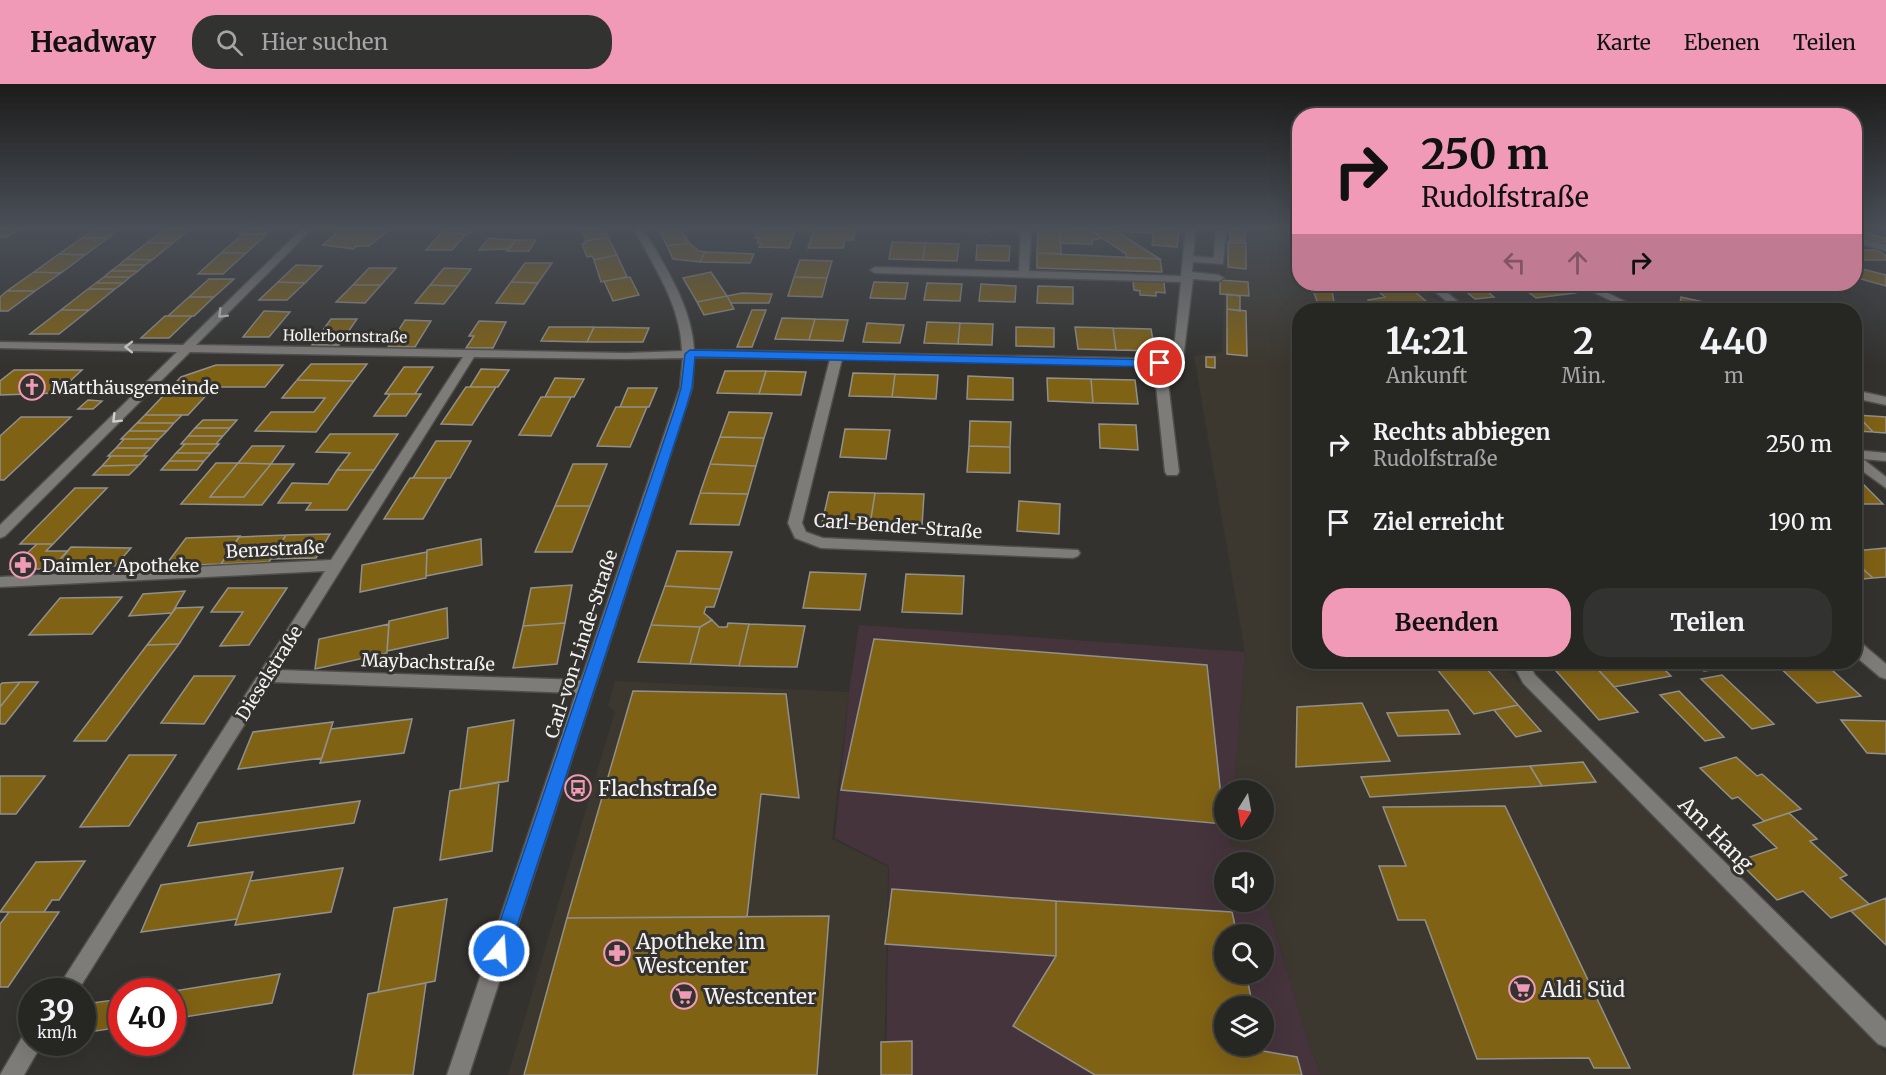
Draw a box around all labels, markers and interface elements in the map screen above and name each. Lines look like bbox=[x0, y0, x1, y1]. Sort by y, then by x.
search box bbox=[192, 15, 612, 69]
text: Headway bbox=[30, 24, 156, 60]
icon: search bbox=[213, 26, 246, 59]
text: Hier suchen bbox=[261, 28, 388, 56]
text: Karte bbox=[1596, 29, 1651, 56]
text: Ebenen bbox=[1684, 29, 1760, 56]
text: Teilen bbox=[1793, 29, 1856, 56]
text: 250 m bbox=[1421, 128, 1549, 180]
icon: right bbox=[1322, 132, 1400, 210]
text: Rudolfstraße bbox=[1421, 180, 1589, 214]
icon: left bbox=[1498, 246, 1531, 279]
icon: ahead bbox=[1561, 246, 1594, 279]
icon: right bbox=[1624, 246, 1657, 279]
one-way arrow bbox=[219, 306, 230, 317]
text: 14:21 bbox=[1386, 319, 1468, 364]
text: 2 bbox=[1573, 319, 1594, 364]
text: 440 bbox=[1699, 319, 1768, 364]
street label: Hollerbornstraße bbox=[283, 325, 408, 347]
pin bbox=[1134, 337, 1185, 388]
one-way arrow bbox=[124, 341, 133, 354]
icon: arrive bbox=[1143, 346, 1176, 379]
text: Ankunft bbox=[1386, 363, 1467, 388]
text: Min. bbox=[1561, 363, 1606, 388]
text: m bbox=[1724, 363, 1744, 388]
church icon: Matthäusgemeinde bbox=[17, 372, 47, 402]
place label: Matthäusgemeinde bbox=[51, 376, 219, 399]
one-way arrow bbox=[112, 412, 122, 423]
text: Rechts abbiegen bbox=[1373, 418, 1550, 446]
icon: right bbox=[1322, 428, 1355, 461]
text: 250 m bbox=[1766, 430, 1832, 458]
text: Rudolfstraße bbox=[1373, 446, 1497, 471]
icon: arrive bbox=[1322, 506, 1355, 539]
text: Ziel erreicht bbox=[1373, 508, 1504, 536]
text: 190 m bbox=[1769, 508, 1832, 536]
street label: Carl-Bender-Straße bbox=[813, 509, 983, 543]
street label: Benzstraße bbox=[225, 535, 325, 563]
street label: Carl-von-Linde-Straße bbox=[540, 547, 622, 741]
pharmacy icon: Daimler Apotheke bbox=[8, 550, 38, 580]
place label: Daimler Apotheke bbox=[42, 554, 199, 577]
button: Beenden bbox=[1322, 588, 1571, 657]
button: Teilen bbox=[1583, 588, 1832, 657]
street label: Dieselstraße bbox=[231, 621, 307, 725]
street label: Maybachstraße bbox=[361, 648, 495, 676]
bus stop icon: Flachstraße bbox=[563, 773, 593, 803]
place label: Flachstraße bbox=[598, 775, 717, 802]
north arrow bbox=[1214, 780, 1274, 840]
map controls bbox=[1214, 780, 1274, 1056]
street label: Am Hang bbox=[1672, 790, 1759, 877]
button: sound bbox=[1214, 852, 1274, 912]
position arrow bbox=[467, 919, 531, 983]
button: search bbox=[1214, 924, 1274, 984]
place label: Apotheke im Westcenter bbox=[635, 928, 766, 979]
pharmacy icon: Apotheke im Westcenter bbox=[602, 938, 632, 968]
supermarket icon: Aldi Süd bbox=[1507, 974, 1537, 1004]
place label: Aldi Süd bbox=[1540, 976, 1625, 1003]
speed limit sign: 40 bbox=[108, 978, 186, 1056]
supermarket icon: Westcenter bbox=[669, 981, 699, 1011]
place label: Westcenter bbox=[703, 983, 816, 1010]
text: 39 bbox=[40, 991, 74, 1029]
button: layers bbox=[1214, 996, 1274, 1056]
text: km/h bbox=[37, 1023, 77, 1042]

